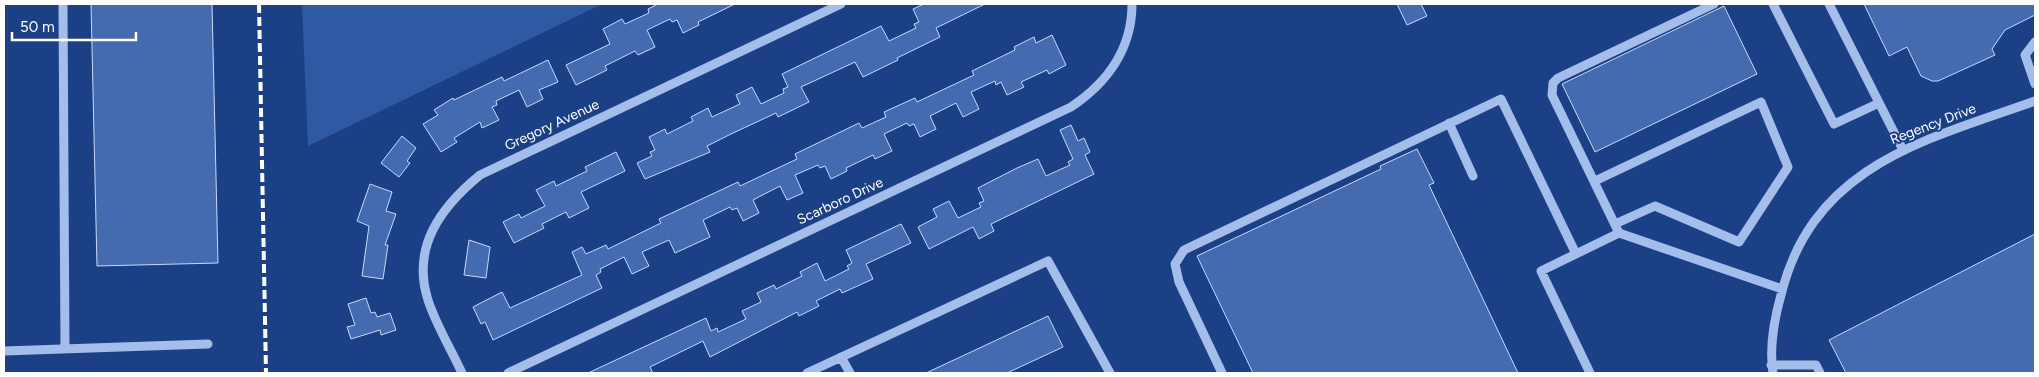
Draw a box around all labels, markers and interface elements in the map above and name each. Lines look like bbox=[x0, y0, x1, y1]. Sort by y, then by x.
scale bar bbox=[12, 10, 136, 42]
text: 50 m bbox=[20, 18, 55, 36]
street label: Gregory Avenue bbox=[502, 96, 602, 154]
street label: Regency Drive bbox=[1888, 100, 1979, 148]
street label: Scarboro Drive bbox=[794, 173, 886, 228]

